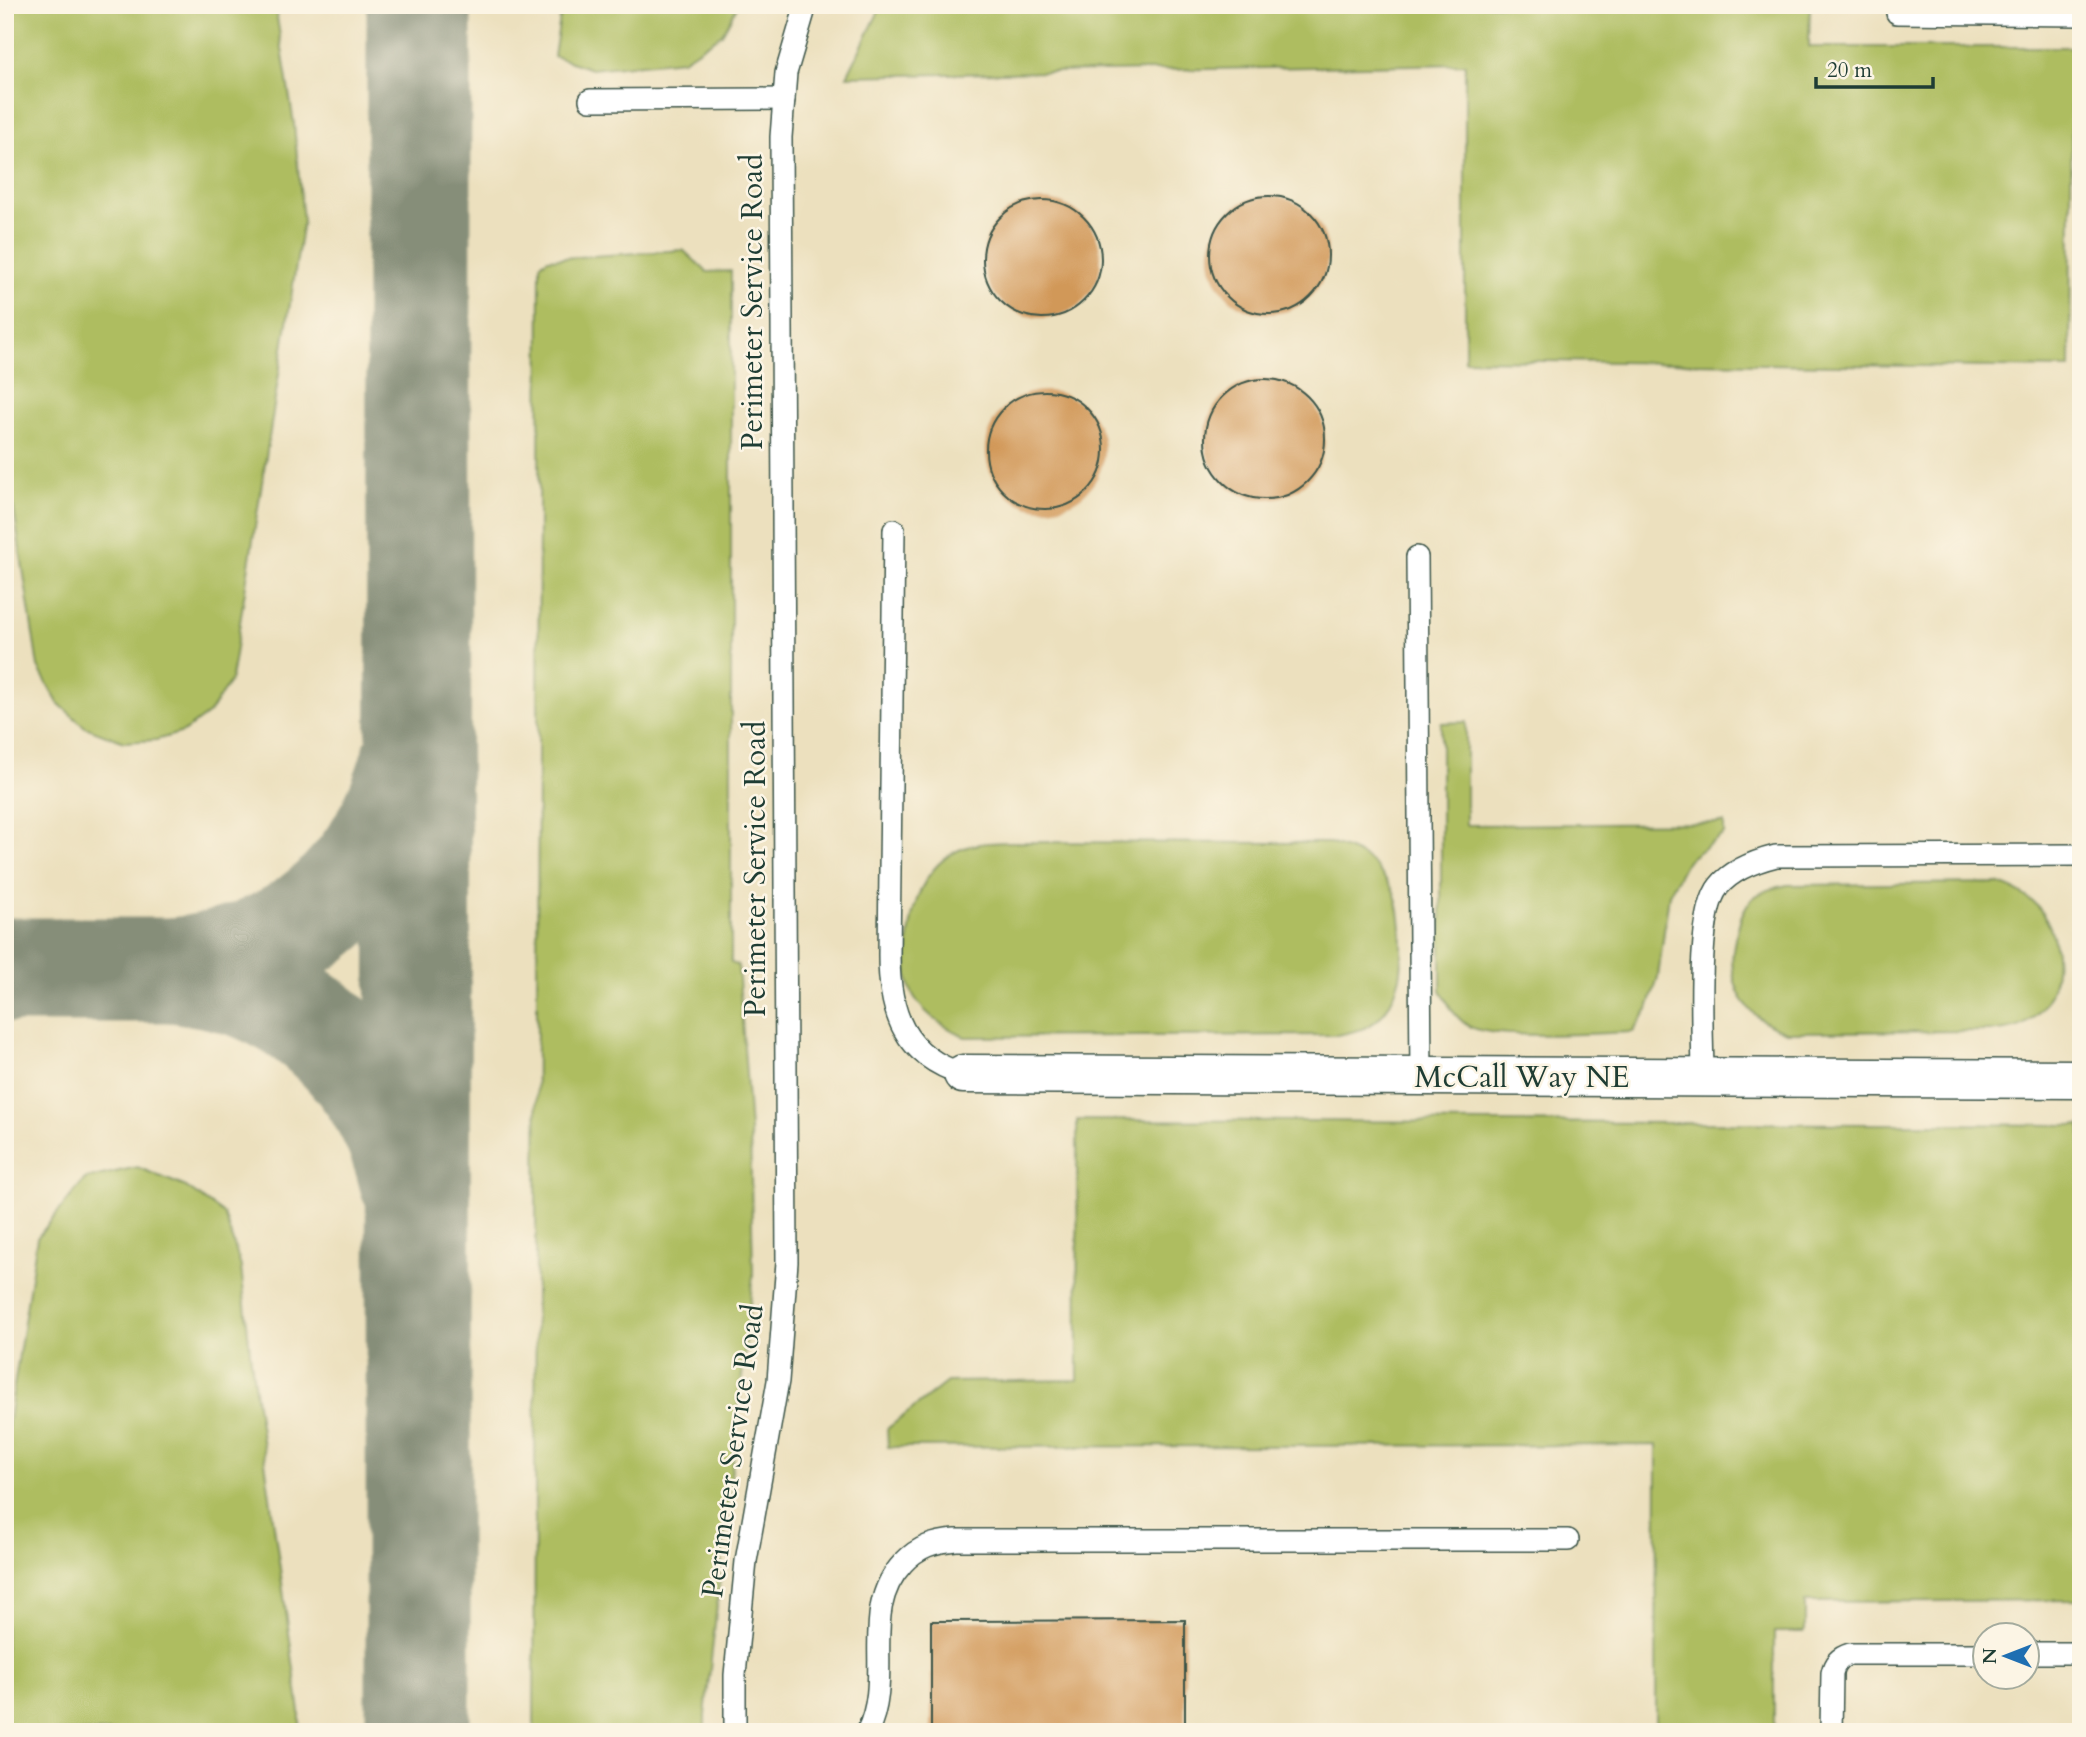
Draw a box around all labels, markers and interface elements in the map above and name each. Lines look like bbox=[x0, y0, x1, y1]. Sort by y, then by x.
scale bar bbox=[1816, 46, 1934, 90]
text: 20 m bbox=[1827, 56, 1872, 85]
street label: Perimeter Service Road bbox=[732, 154, 773, 450]
street label: Perimeter Service Road bbox=[735, 721, 776, 1017]
street label: McCall Way NE bbox=[1414, 1057, 1630, 1098]
street label: Perimeter Service Road bbox=[692, 1301, 774, 1601]
north arrow bbox=[1970, 1622, 2040, 1692]
text: N bbox=[1977, 1647, 2003, 1664]

